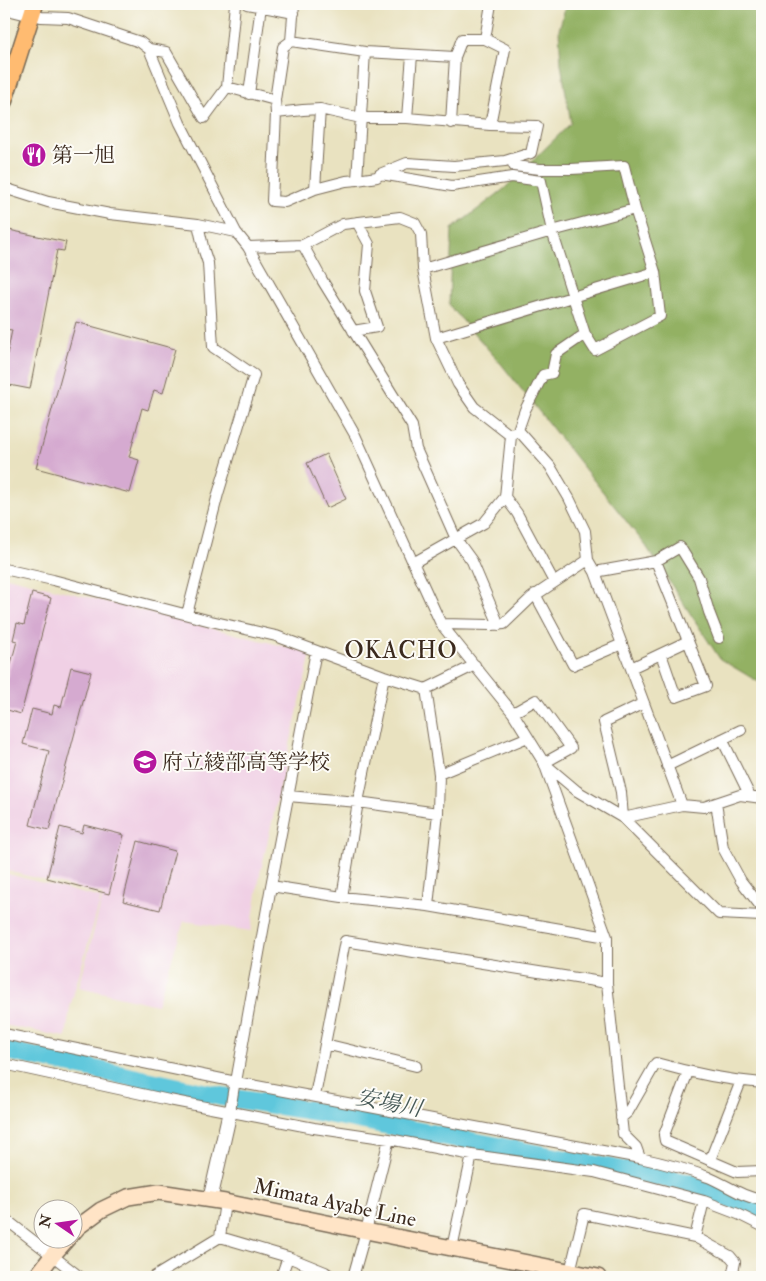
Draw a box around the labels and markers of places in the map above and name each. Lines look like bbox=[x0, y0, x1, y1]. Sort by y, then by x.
restaurant icon: 第一旭 bbox=[21, 142, 47, 168]
place label: 第一旭 bbox=[52, 142, 115, 169]
school or university icon: 府立綾部高等学校 bbox=[132, 749, 158, 775]
place label: 府立綾部高等学校 bbox=[162, 749, 330, 776]

